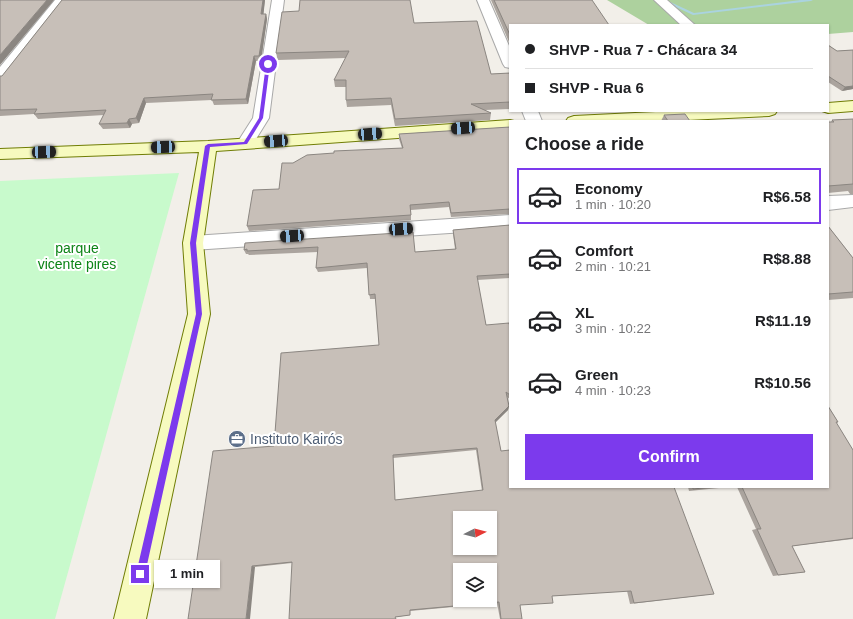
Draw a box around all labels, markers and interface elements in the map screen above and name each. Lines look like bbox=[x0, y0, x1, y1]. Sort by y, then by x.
text: SHVP - Rua 7 - Chácara 34 bbox=[549, 41, 737, 58]
route start bbox=[259, 55, 277, 73]
text: SHVP - Rua 6 bbox=[549, 79, 644, 96]
car bbox=[451, 121, 475, 135]
car bbox=[358, 127, 382, 141]
car bbox=[264, 134, 288, 148]
text: Choose a ride bbox=[525, 134, 644, 154]
car bbox=[151, 141, 175, 153]
car bbox=[32, 146, 56, 158]
icon: car bbox=[527, 178, 563, 214]
text: Economy bbox=[575, 180, 643, 197]
text: R$6.58 bbox=[763, 188, 811, 205]
text: 1 min · 10:20 bbox=[575, 197, 651, 212]
car bbox=[389, 222, 413, 236]
car bbox=[280, 229, 304, 243]
park label: parque vicente pires bbox=[38, 240, 116, 272]
icon: car bbox=[527, 240, 563, 276]
text: Comfort bbox=[575, 242, 633, 259]
text: R$8.88 bbox=[763, 250, 811, 267]
text: 2 min · 10:21 bbox=[575, 259, 651, 274]
icon: car bbox=[527, 302, 563, 338]
text: XL bbox=[575, 304, 594, 321]
text: R$11.19 bbox=[755, 312, 811, 329]
text: 3 min · 10:22 bbox=[575, 321, 651, 336]
icon: car bbox=[527, 364, 563, 400]
text: Green bbox=[575, 366, 618, 383]
text: R$10.56 bbox=[754, 374, 811, 391]
text: 4 min · 10:23 bbox=[575, 383, 651, 398]
office icon: Instituto Kairós bbox=[227, 429, 247, 449]
place label: Instituto Kairós bbox=[250, 431, 343, 447]
button: Confirm bbox=[525, 434, 813, 480]
north arrow bbox=[453, 511, 497, 555]
map controls bbox=[453, 511, 497, 607]
callout: 1 min bbox=[154, 560, 220, 588]
button: layers bbox=[453, 563, 497, 607]
route end bbox=[131, 565, 149, 583]
text: 1 min bbox=[170, 566, 204, 581]

